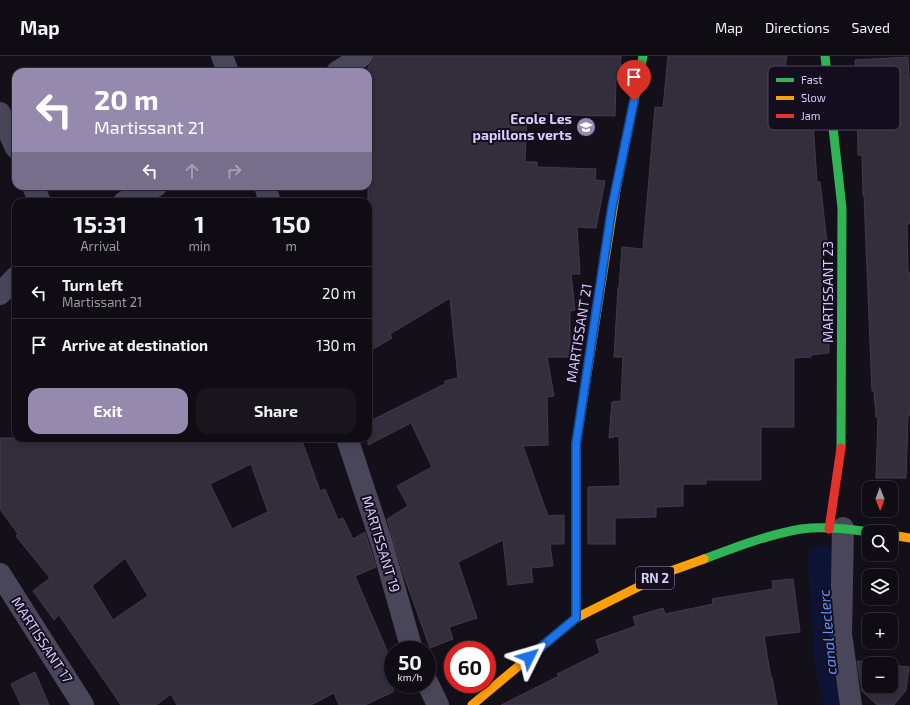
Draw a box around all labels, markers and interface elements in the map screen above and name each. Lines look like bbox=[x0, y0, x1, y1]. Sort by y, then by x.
text: Map bbox=[20, 16, 60, 39]
text: Map bbox=[715, 19, 743, 36]
text: Directions bbox=[765, 19, 830, 36]
text: Saved bbox=[852, 19, 890, 36]
pin bbox=[617, 60, 651, 101]
icon: arrive bbox=[623, 66, 645, 88]
legend bbox=[768, 66, 900, 130]
text: Fast bbox=[801, 73, 823, 86]
text: 20 m bbox=[94, 82, 159, 116]
icon: left bbox=[28, 84, 80, 136]
text: Slow bbox=[801, 91, 826, 104]
text: Jam bbox=[801, 109, 820, 122]
place label: Ecole Les papillons verts bbox=[473, 110, 572, 143]
text: Martissant 21 bbox=[94, 116, 205, 138]
school or university icon: Ecole Les papillons verts bbox=[575, 116, 597, 138]
icon: left bbox=[139, 160, 161, 182]
icon: ahead bbox=[181, 160, 203, 182]
icon: right bbox=[223, 160, 245, 182]
text: 15:31 bbox=[73, 209, 127, 238]
text: 1 bbox=[194, 209, 205, 238]
text: 150 bbox=[272, 209, 311, 238]
text: Arrival bbox=[80, 238, 120, 254]
text: min bbox=[188, 238, 211, 254]
text: m bbox=[286, 238, 297, 254]
street label: MARTISSANT 23 bbox=[819, 241, 836, 343]
text: Turn left bbox=[62, 276, 123, 294]
icon: left bbox=[28, 282, 50, 304]
street label: MARTISSANT 21 bbox=[562, 282, 595, 384]
text: 20 m bbox=[322, 284, 356, 302]
text: Martissant 21 bbox=[62, 294, 142, 310]
icon: arrive bbox=[28, 334, 50, 356]
text: Arrive at destination bbox=[62, 336, 208, 354]
text: 130 m bbox=[316, 336, 356, 354]
button: Exit bbox=[28, 388, 188, 434]
button: Share bbox=[196, 388, 356, 434]
north arrow bbox=[862, 481, 898, 517]
map controls bbox=[862, 481, 898, 693]
street label: MARTISSANT 19 bbox=[359, 494, 404, 594]
button: search bbox=[862, 525, 898, 561]
road number: RN 2 bbox=[636, 567, 674, 589]
button: layers bbox=[862, 569, 898, 605]
water label: canal leclerc bbox=[814, 589, 840, 676]
street label: MARTISSANT 17 bbox=[8, 593, 77, 686]
button: + bbox=[862, 613, 898, 649]
position arrow bbox=[508, 636, 550, 678]
speed limit sign: 60 bbox=[444, 641, 496, 693]
text: 50 bbox=[398, 650, 422, 674]
button: − bbox=[862, 657, 898, 693]
text: km/h bbox=[398, 671, 422, 683]

